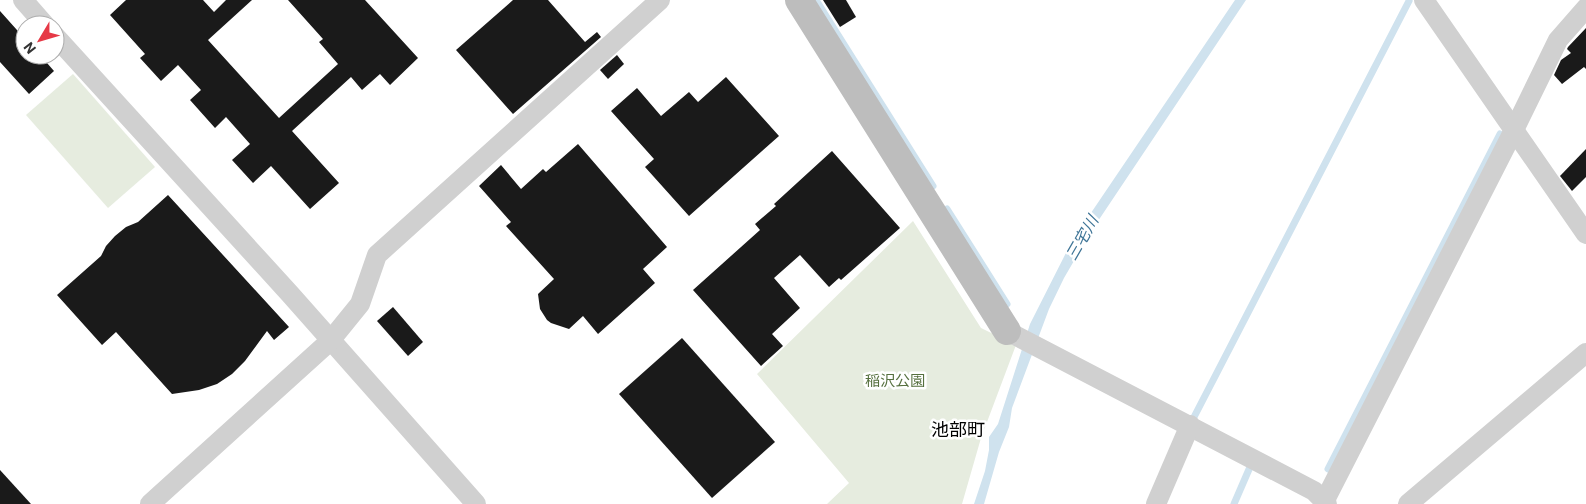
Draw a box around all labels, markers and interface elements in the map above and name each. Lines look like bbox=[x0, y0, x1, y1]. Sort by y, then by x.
north arrow bbox=[15, 15, 65, 65]
text: N bbox=[20, 39, 39, 57]
water label: 三宅川 bbox=[1062, 211, 1103, 264]
park label: 稲沢公園 bbox=[865, 372, 925, 390]
district label: 池部町 bbox=[931, 419, 985, 440]

